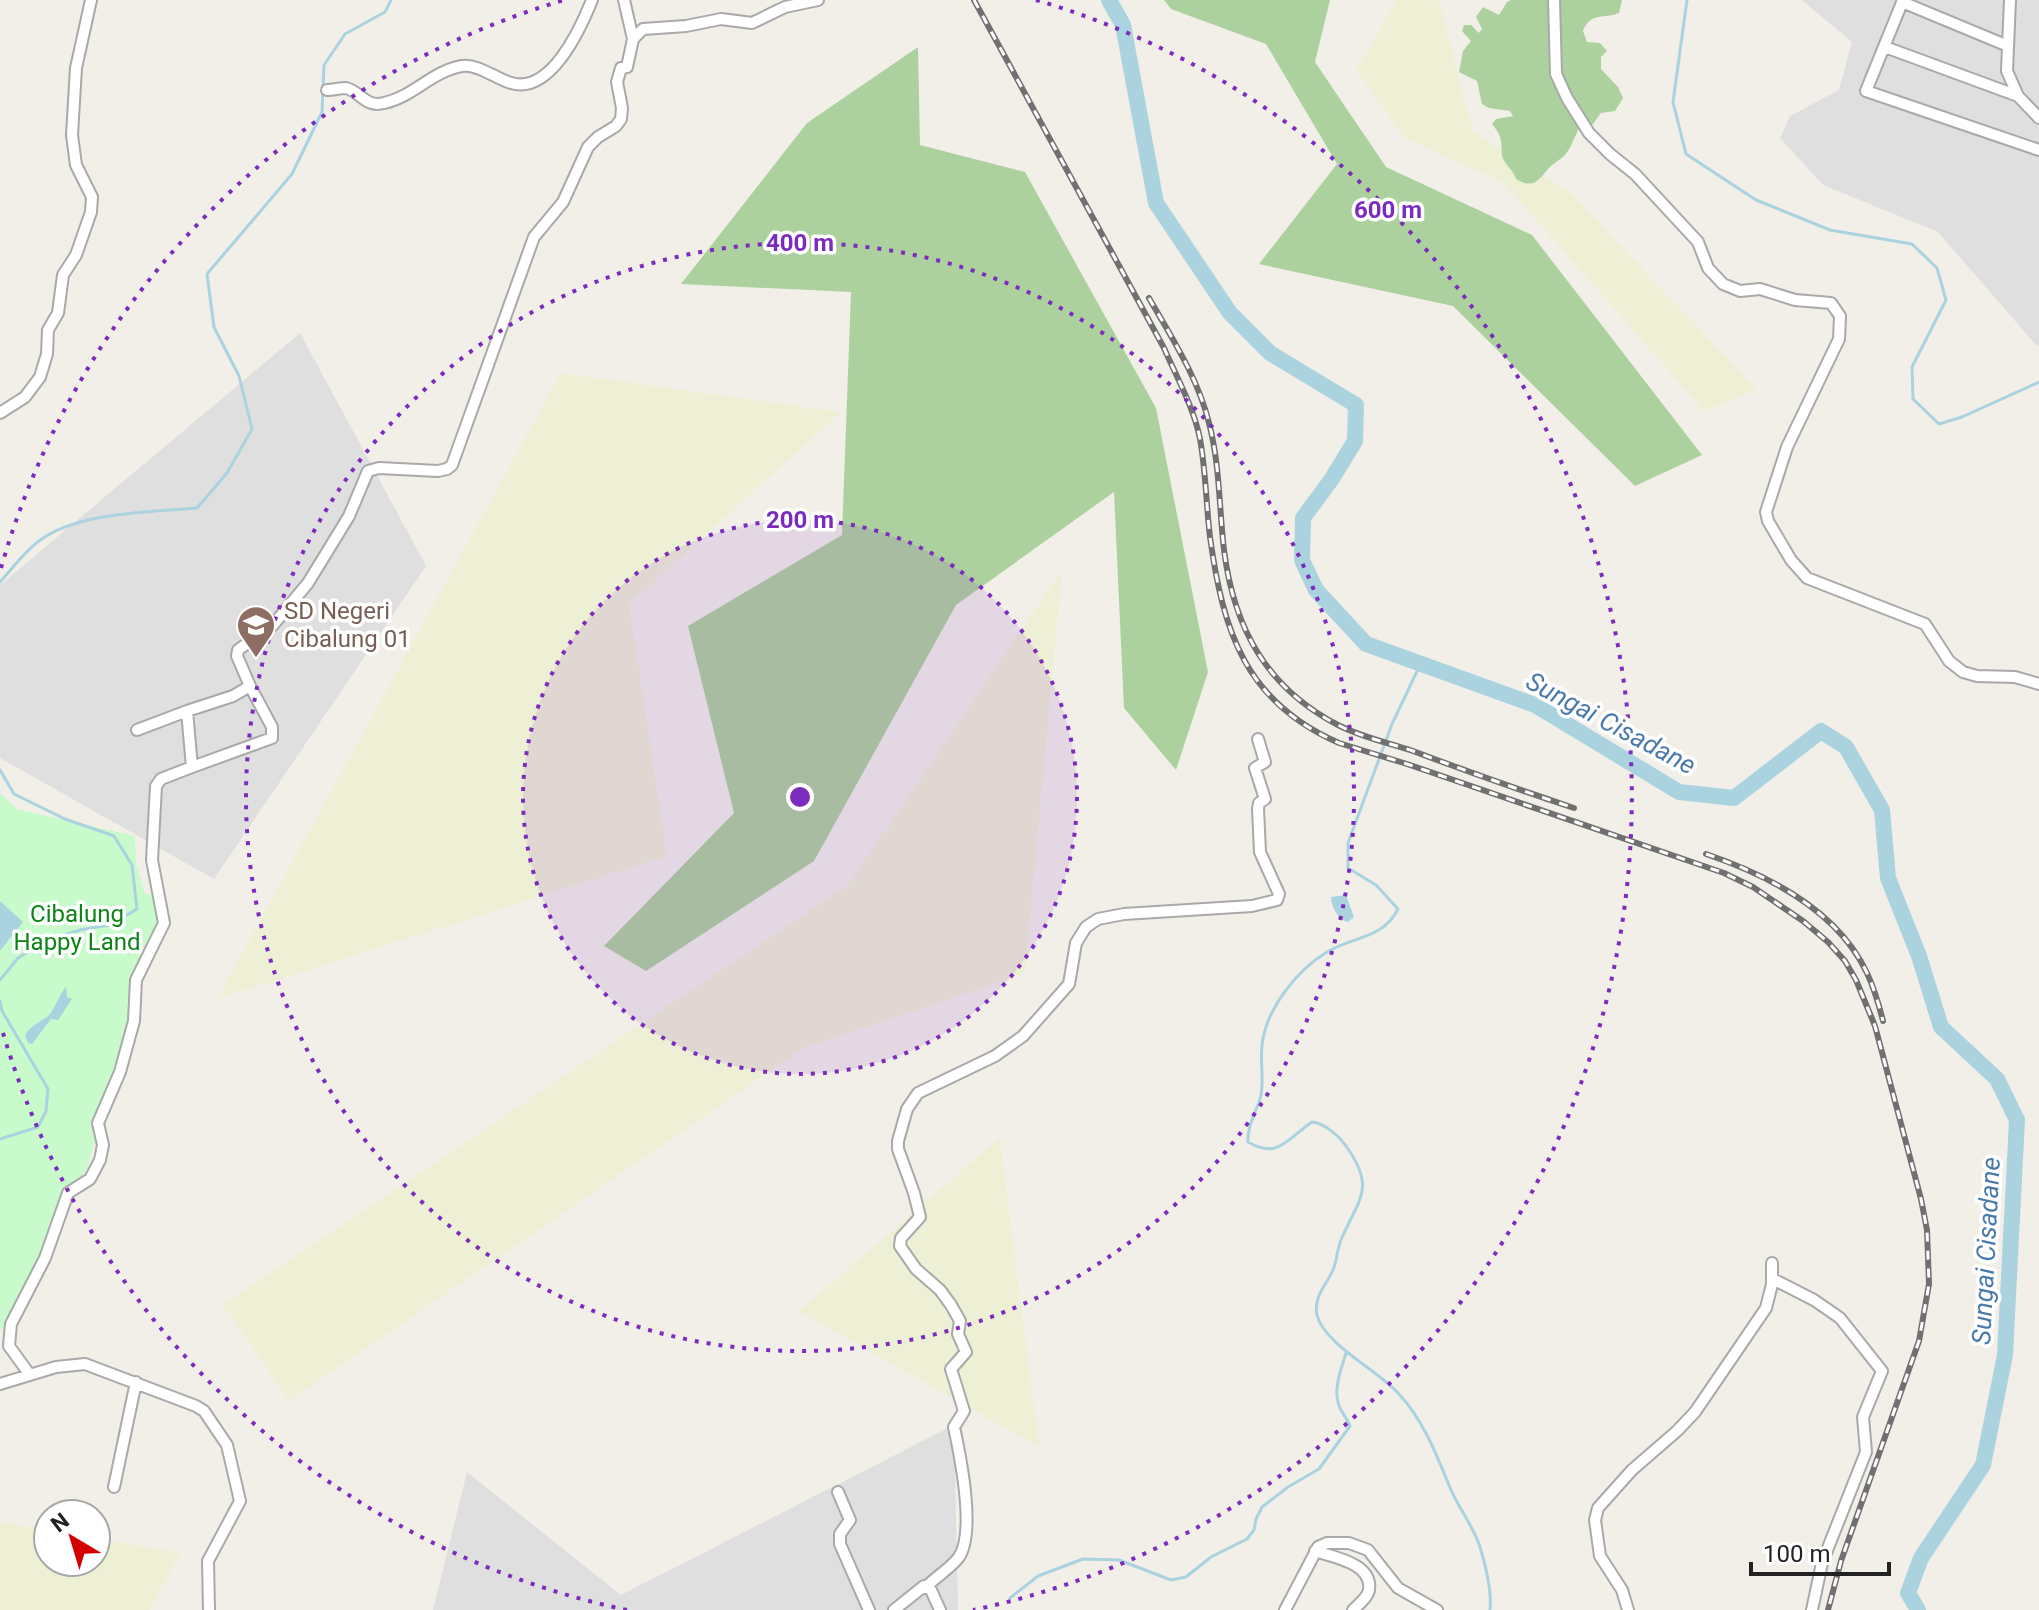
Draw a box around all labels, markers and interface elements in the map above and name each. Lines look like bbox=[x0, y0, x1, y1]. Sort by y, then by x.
text: 600 m bbox=[1354, 196, 1422, 224]
text: 400 m bbox=[766, 229, 834, 257]
text: 200 m bbox=[766, 506, 834, 534]
place label: SD Negeri Cibalung 01 bbox=[284, 597, 411, 653]
school or university icon: SD Negeri Cibalung 01 bbox=[235, 604, 277, 659]
water label: Sungai Cisadane bbox=[1521, 666, 1701, 780]
centre of rings bbox=[786, 783, 814, 811]
park label: Cibalung Happy Land bbox=[13, 900, 141, 956]
water label: Sungai Cisadane bbox=[1966, 1156, 2006, 1346]
north arrow bbox=[32, 1498, 112, 1578]
text: N bbox=[46, 1508, 74, 1537]
scale bar bbox=[1751, 1526, 1889, 1576]
text: 100 m bbox=[1763, 1540, 1830, 1568]

